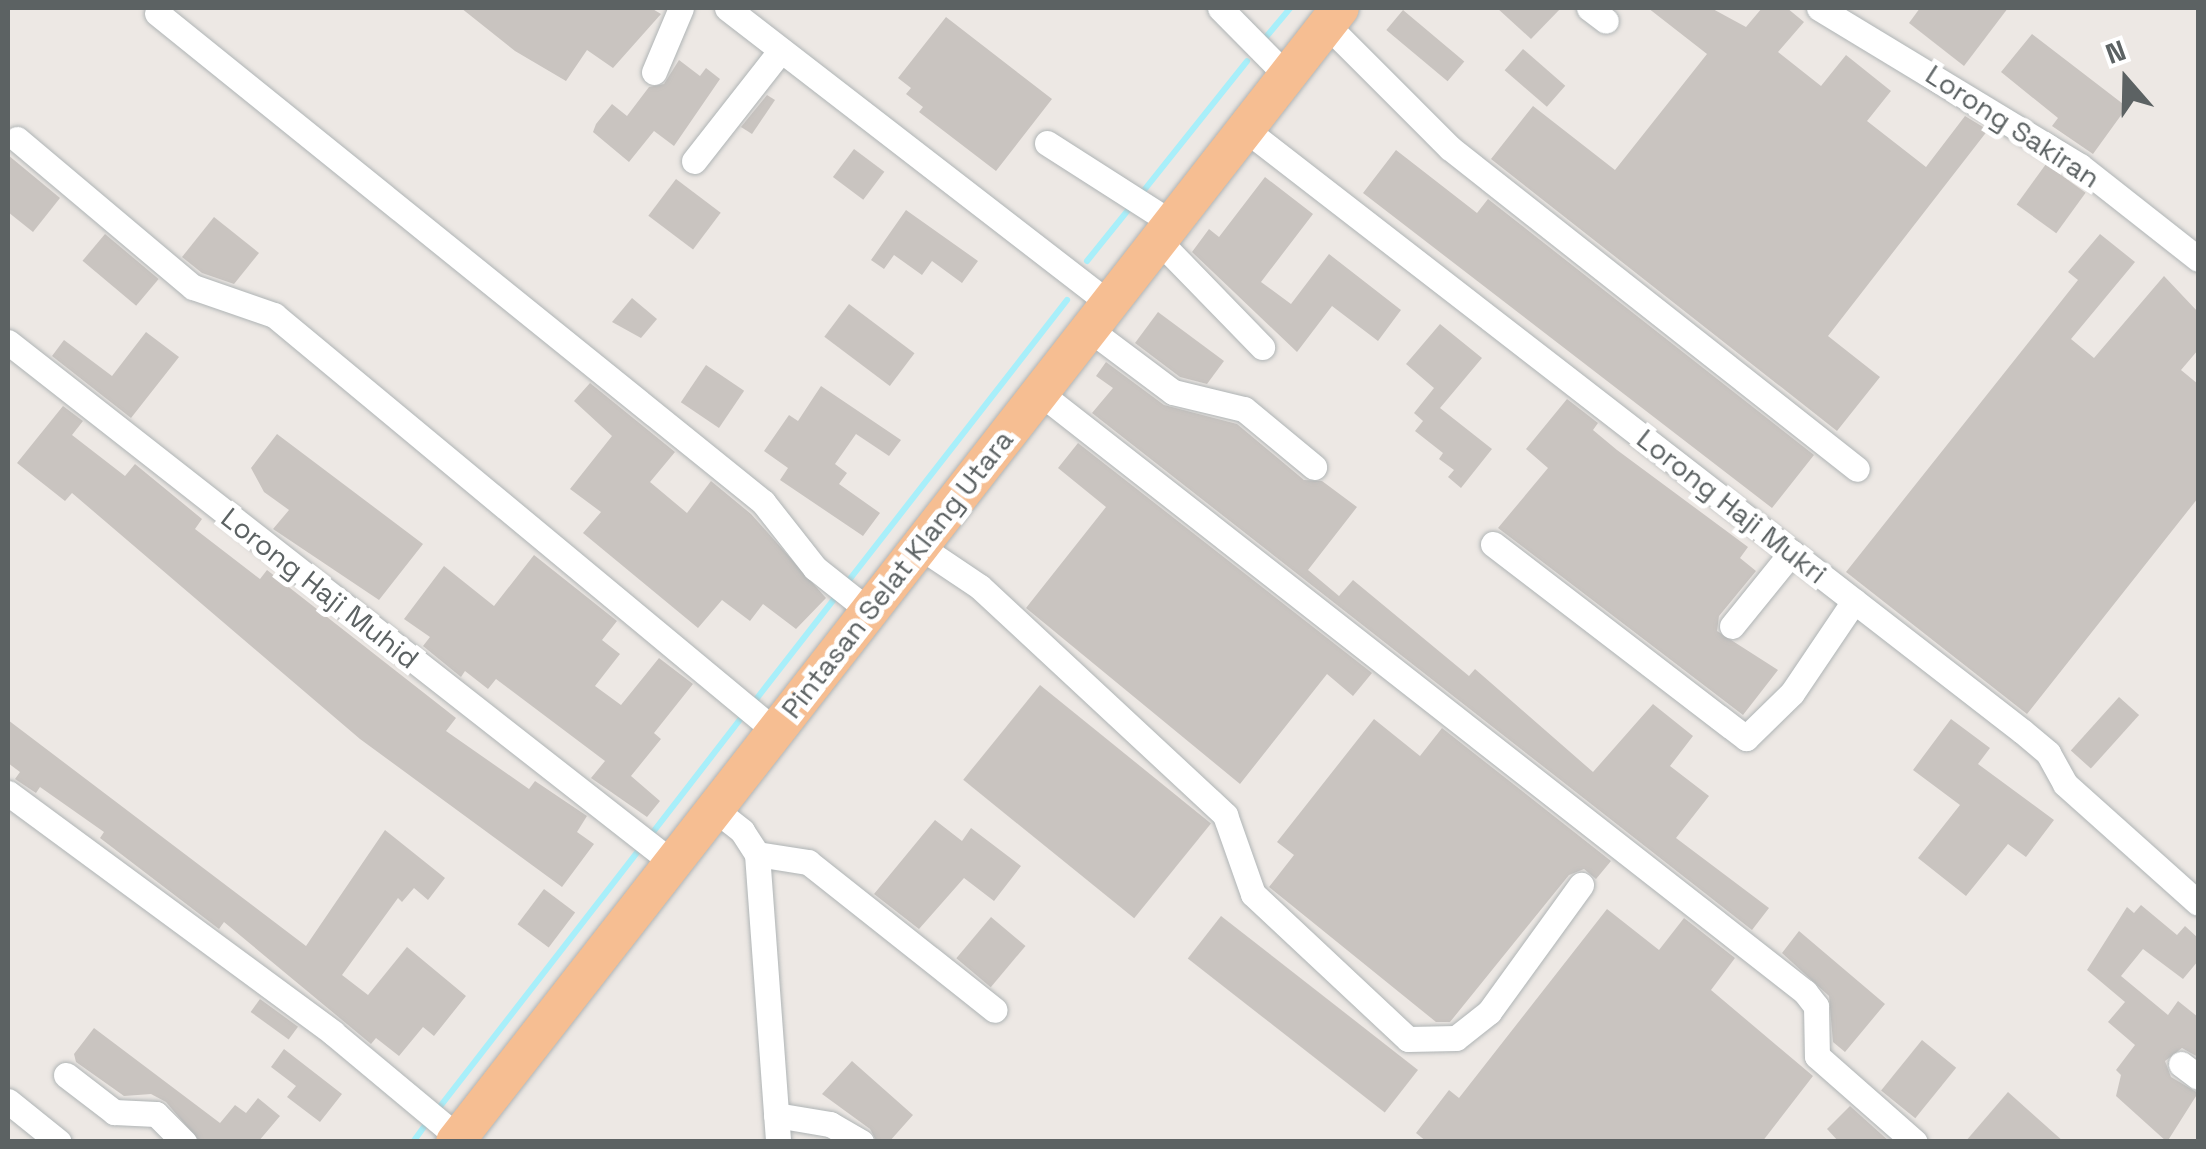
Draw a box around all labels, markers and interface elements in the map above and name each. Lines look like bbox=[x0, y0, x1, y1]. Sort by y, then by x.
north arrow bbox=[2076, 30, 2176, 130]
text: N bbox=[2101, 32, 2131, 72]
street label: Lorong Sakiran bbox=[1920, 57, 2106, 195]
street label: Lorong Haji Mukri bbox=[1630, 422, 1834, 590]
street label: Pintasan Selat Klang Utara bbox=[774, 423, 1020, 725]
street label: Lorong Haji Muhid bbox=[215, 501, 425, 675]

